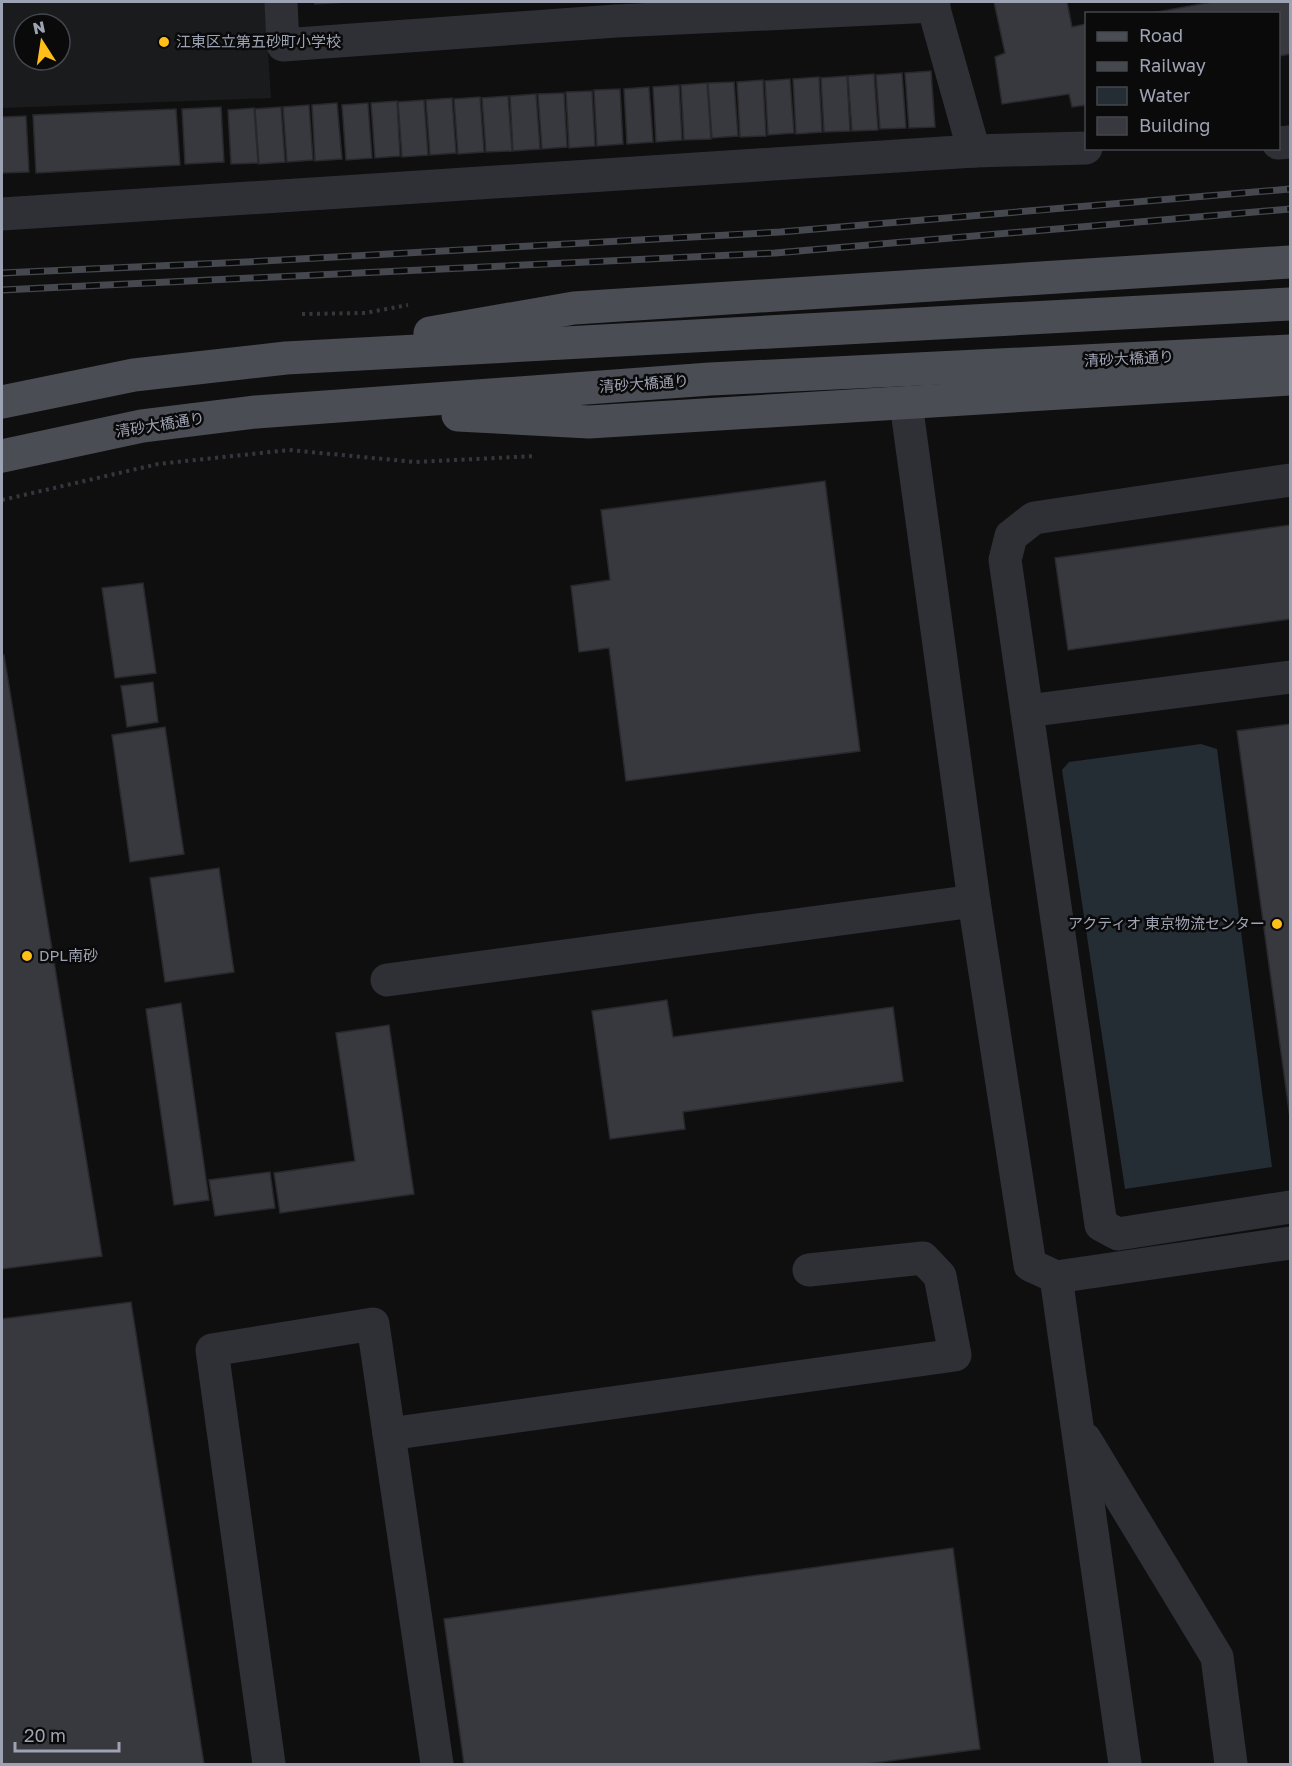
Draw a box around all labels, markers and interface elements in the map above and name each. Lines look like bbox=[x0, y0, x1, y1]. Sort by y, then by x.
north arrow bbox=[12, 12, 72, 72]
legend bbox=[1085, 12, 1280, 150]
text: N bbox=[31, 16, 47, 38]
text: Road bbox=[1139, 24, 1183, 46]
place label: 江東区立第五砂町小学校 bbox=[176, 32, 341, 50]
marker: 江東区立第五砂町小学校 bbox=[157, 35, 171, 49]
text: Railway bbox=[1139, 54, 1206, 76]
text: Water bbox=[1139, 84, 1190, 106]
text: Building bbox=[1139, 114, 1210, 136]
street label: 清砂大橋通り bbox=[1084, 347, 1174, 369]
street label: 清砂大橋通り bbox=[598, 371, 689, 395]
street label: 清砂大橋通り bbox=[114, 408, 206, 440]
place label: アクティオ 東京物流センター bbox=[1068, 914, 1265, 932]
marker: アクティオ 東京物流センター bbox=[1270, 917, 1284, 931]
place label: DPL南砂 bbox=[39, 946, 98, 964]
marker: DPL南砂 bbox=[20, 949, 34, 963]
scale bar bbox=[15, 1715, 118, 1753]
text: 20 m bbox=[24, 1724, 66, 1746]

